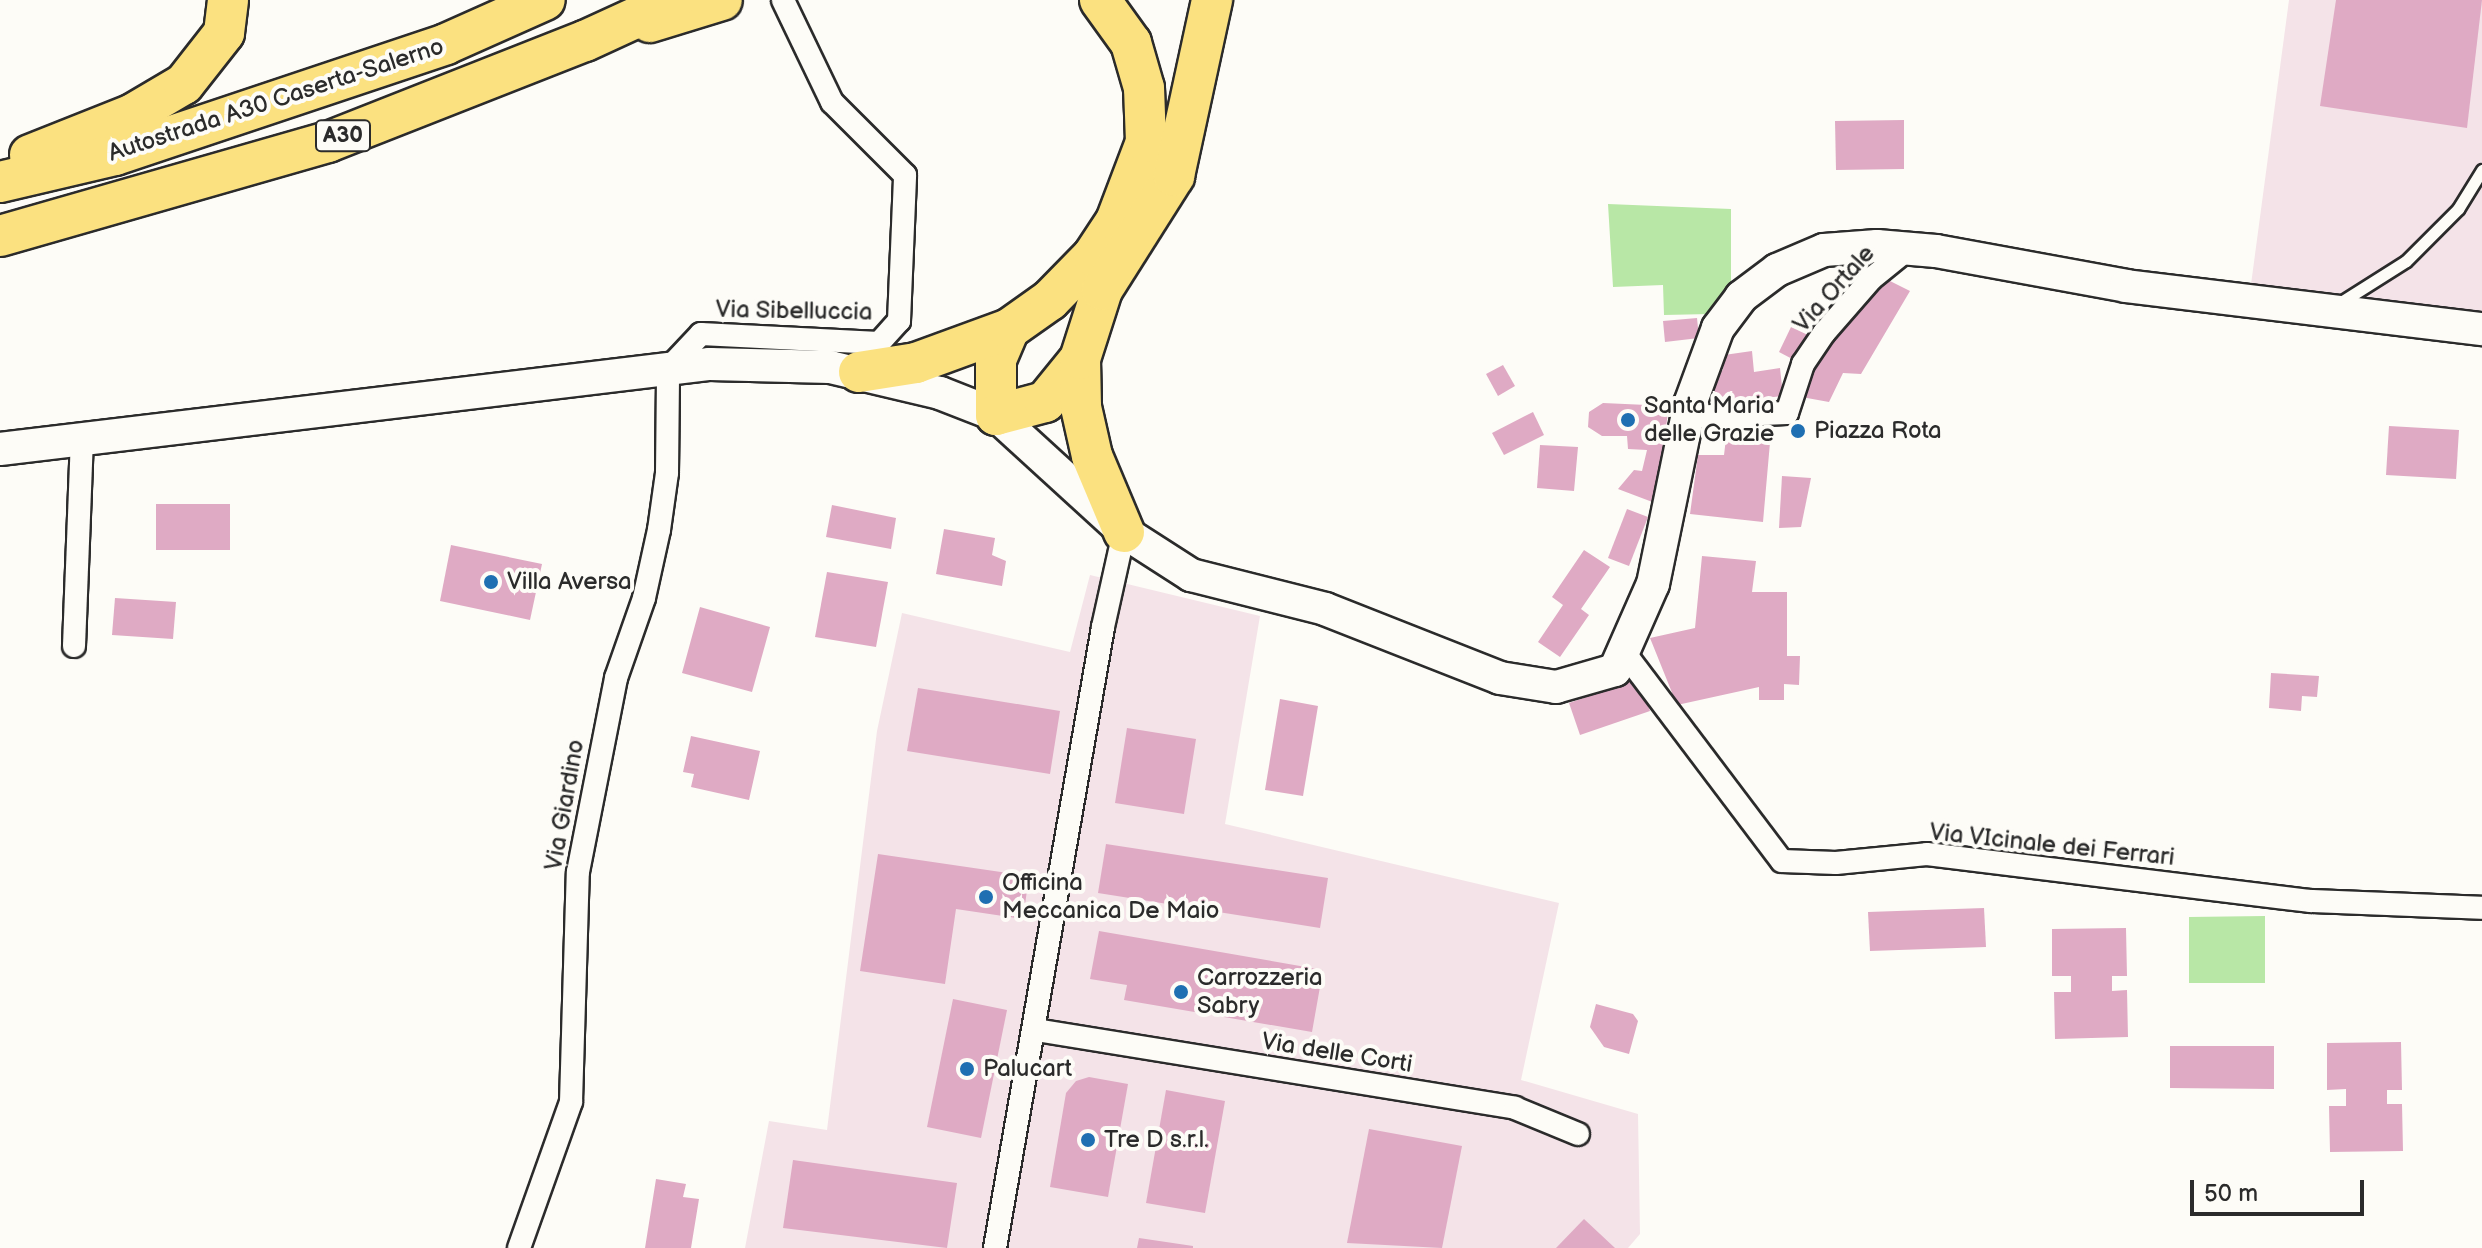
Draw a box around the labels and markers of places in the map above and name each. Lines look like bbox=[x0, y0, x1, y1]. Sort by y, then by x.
place label: Santa Maria delle Grazie bbox=[1644, 392, 1775, 448]
marker: Santa Maria delle Grazie bbox=[1619, 411, 1637, 429]
place label: Piazza Rota bbox=[1814, 417, 1942, 445]
marker: Piazza Rota bbox=[1789, 422, 1807, 440]
place label: Villa Aversa bbox=[507, 568, 632, 596]
marker: Villa Aversa bbox=[482, 573, 500, 591]
place label: Officina Meccanica De Maio bbox=[1002, 869, 1219, 925]
marker: Officina Meccanica De Maio bbox=[977, 888, 995, 906]
place label: Carrozzeria Sabry bbox=[1197, 964, 1323, 1020]
marker: Carrozzeria Sabry bbox=[1172, 983, 1190, 1001]
place label: Palucart bbox=[983, 1055, 1072, 1083]
marker: Palucart bbox=[958, 1060, 976, 1078]
place label: Tre D s.r.l. bbox=[1104, 1126, 1209, 1154]
marker: Tre D s.r.l. bbox=[1079, 1131, 1097, 1149]

